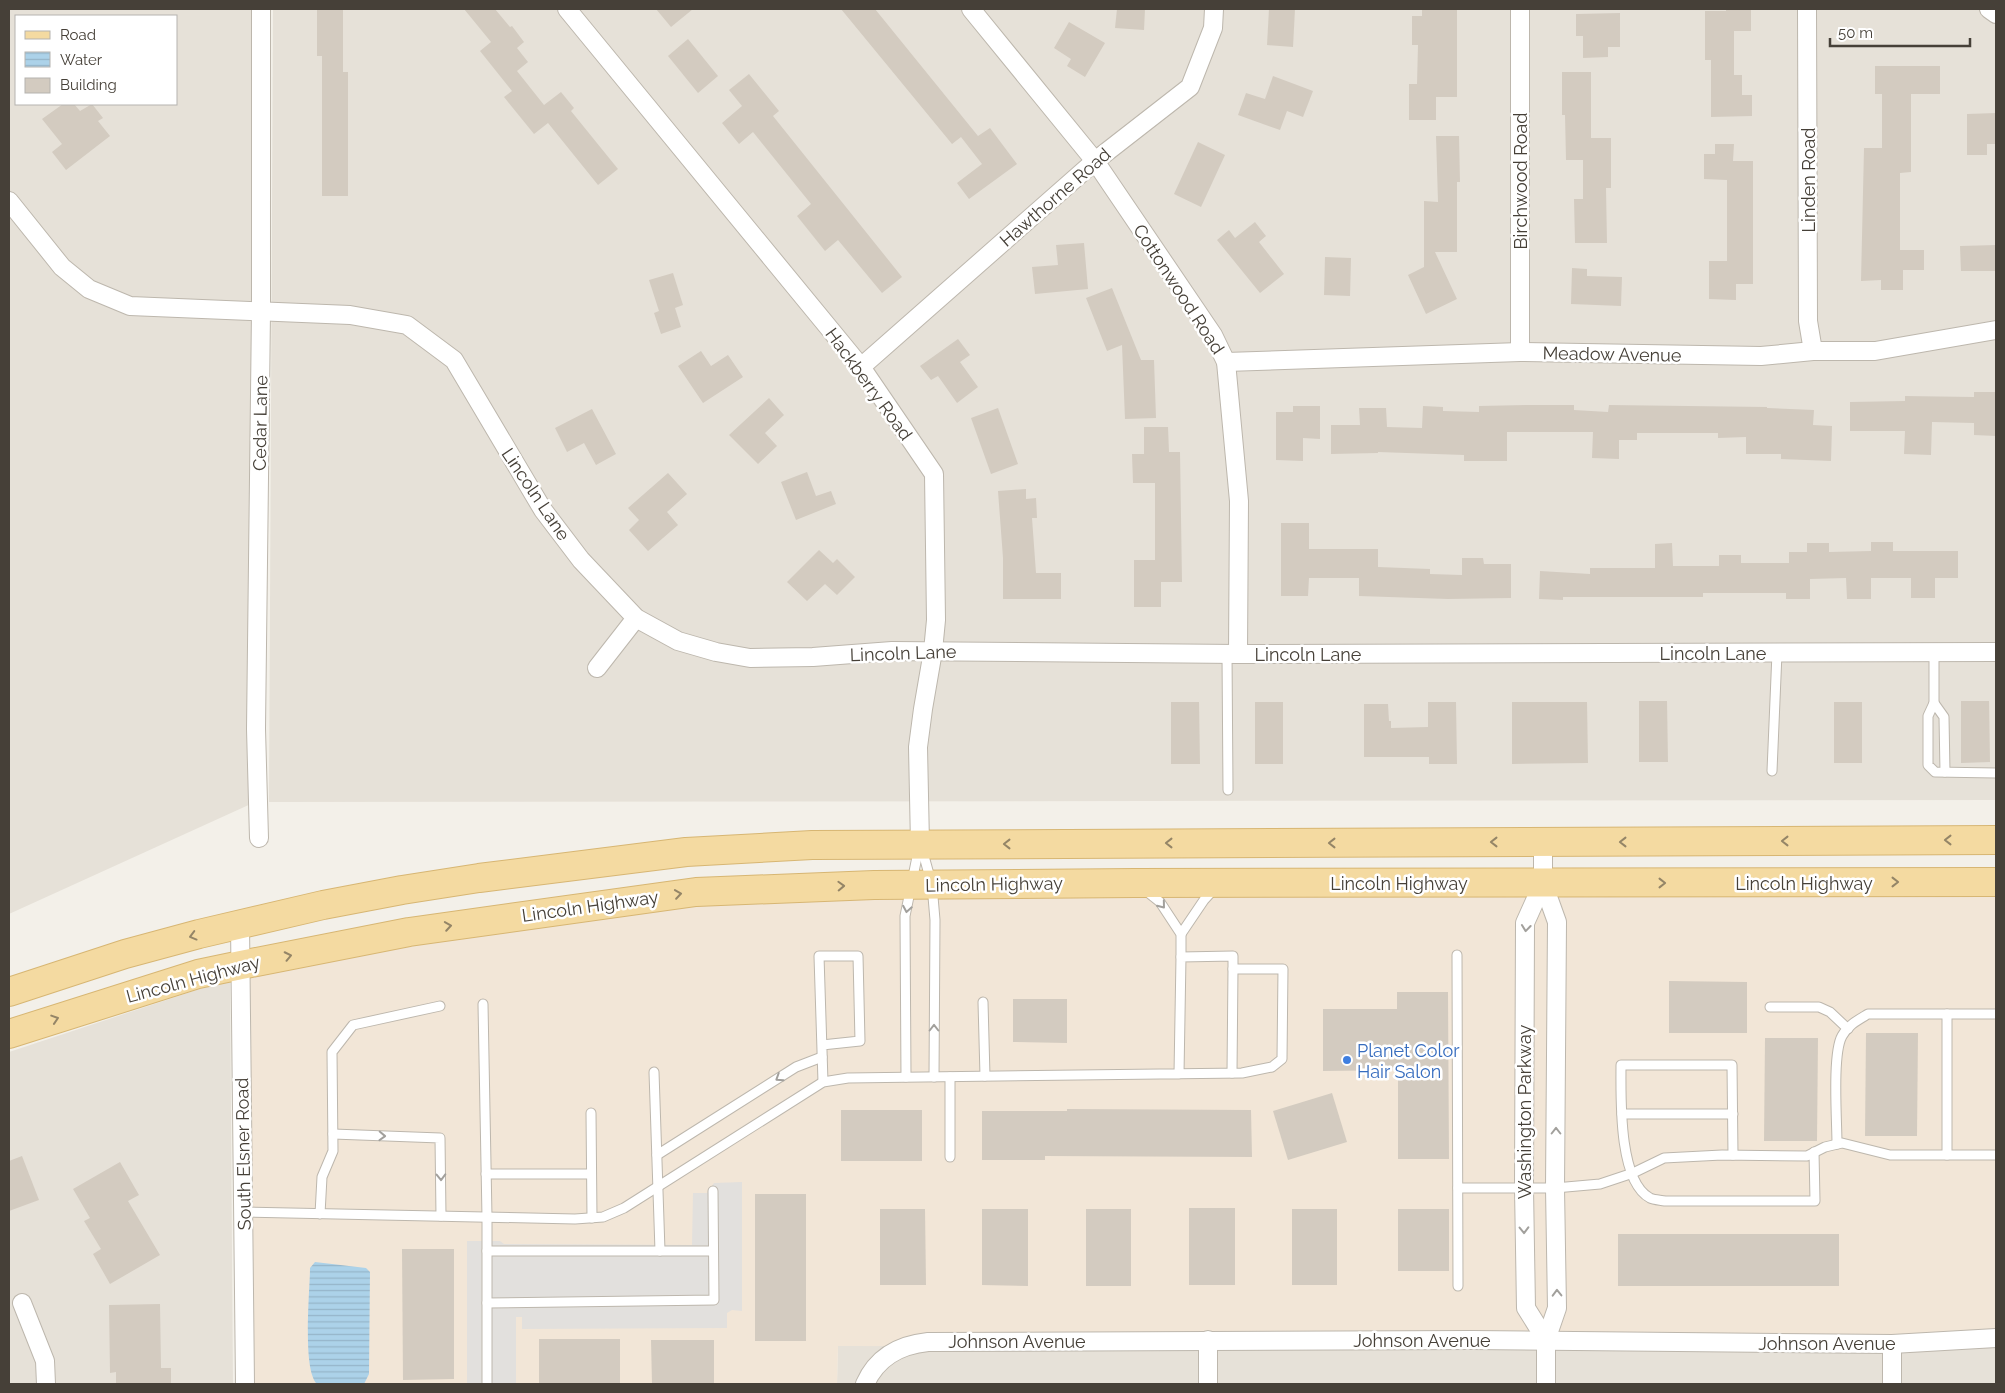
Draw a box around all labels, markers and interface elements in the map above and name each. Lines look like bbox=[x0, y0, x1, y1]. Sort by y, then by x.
legend bbox=[15, 15, 178, 105]
scale bar bbox=[1830, 15, 1970, 47]
text: 50 m bbox=[1838, 24, 1873, 42]
text: Road bbox=[60, 26, 96, 44]
text: Water bbox=[60, 51, 103, 69]
text: Building bbox=[60, 76, 117, 94]
street label: Birchwood Road bbox=[1510, 113, 1531, 249]
street label: Linden Road bbox=[1798, 128, 1819, 232]
street label: Hawthorne Road bbox=[995, 143, 1115, 251]
street label: Cottonwood Road bbox=[1129, 220, 1229, 358]
street label: Hackberry Road bbox=[821, 324, 917, 444]
street label: Meadow Avenue bbox=[1542, 342, 1682, 366]
street label: Cedar Lane bbox=[249, 375, 271, 471]
street label: Lincoln Lane bbox=[497, 444, 575, 544]
street label: Lincoln Lane bbox=[849, 641, 957, 665]
street label: Lincoln Lane bbox=[1660, 643, 1767, 664]
street label: Lincoln Lane bbox=[1255, 644, 1362, 665]
one-way arrow bbox=[1943, 835, 1951, 845]
one-way arrow bbox=[1781, 836, 1788, 846]
one-way arrow bbox=[1490, 837, 1498, 847]
one-way arrow bbox=[1618, 837, 1626, 847]
one-way arrow bbox=[1165, 838, 1173, 848]
one-way arrow bbox=[1328, 838, 1336, 848]
one-way arrow bbox=[1003, 839, 1010, 849]
street label: Lincoln Highway bbox=[925, 872, 1063, 896]
street label: Lincoln Highway bbox=[1330, 873, 1468, 894]
street label: Lincoln Highway bbox=[1735, 873, 1873, 894]
one-way arrow bbox=[1891, 877, 1899, 887]
one-way arrow bbox=[1658, 878, 1666, 888]
one-way arrow bbox=[837, 881, 845, 892]
street label: Lincoln Highway bbox=[520, 886, 660, 926]
one-way arrow bbox=[675, 889, 683, 900]
one-way arrow bbox=[1156, 899, 1164, 908]
one-way arrow bbox=[902, 904, 912, 913]
one-way arrow bbox=[444, 921, 452, 931]
one-way arrow bbox=[1521, 924, 1532, 932]
one-way arrow bbox=[189, 930, 197, 940]
street label: Lincoln Highway bbox=[124, 951, 262, 1007]
one-way arrow bbox=[284, 951, 293, 961]
one-way arrow bbox=[50, 1014, 59, 1024]
one-way arrow bbox=[929, 1024, 940, 1032]
street label: Washington Parkway bbox=[1514, 1024, 1535, 1199]
place label: Planet Color Hair Salon bbox=[1357, 1040, 1460, 1082]
marker: Planet Color Hair Salon bbox=[1341, 1054, 1353, 1066]
one-way arrow bbox=[775, 1071, 784, 1081]
street label: South Elsner Road bbox=[231, 1077, 255, 1231]
one-way arrow bbox=[1551, 1127, 1561, 1134]
one-way arrow bbox=[378, 1130, 386, 1141]
one-way arrow bbox=[436, 1174, 446, 1181]
one-way arrow bbox=[1519, 1226, 1530, 1234]
one-way arrow bbox=[1552, 1289, 1562, 1297]
street label: Johnson Avenue bbox=[1353, 1330, 1491, 1351]
street label: Johnson Avenue bbox=[948, 1331, 1086, 1352]
street label: Johnson Avenue bbox=[1758, 1333, 1896, 1354]

